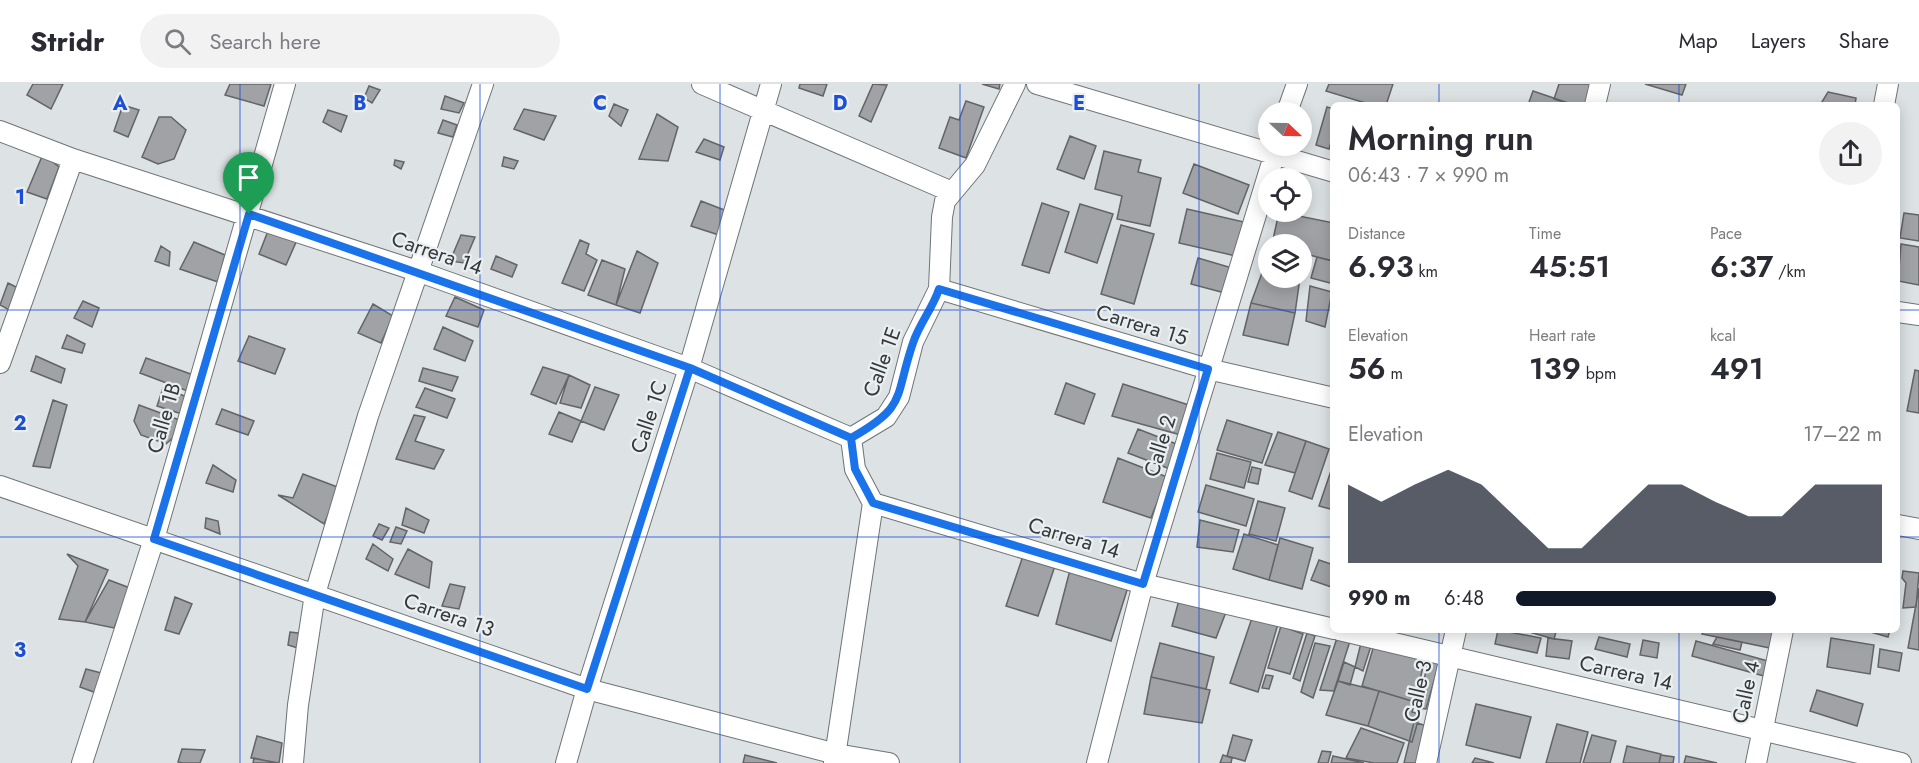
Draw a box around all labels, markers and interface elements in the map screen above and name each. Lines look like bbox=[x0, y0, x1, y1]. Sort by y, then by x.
search box bbox=[140, 14, 560, 68]
text: Stridr bbox=[30, 21, 104, 62]
icon: search bbox=[161, 25, 194, 58]
text: Search here bbox=[209, 25, 321, 57]
text: Map bbox=[1679, 26, 1718, 56]
text: Layers bbox=[1751, 26, 1806, 56]
text: Share bbox=[1839, 26, 1889, 56]
text: A bbox=[112, 89, 128, 118]
text: B bbox=[353, 89, 367, 118]
text: C bbox=[593, 89, 607, 118]
text: D bbox=[833, 89, 847, 118]
text: E bbox=[1073, 89, 1085, 118]
north arrow bbox=[1258, 102, 1312, 156]
map controls bbox=[1258, 102, 1312, 288]
text: Morning run bbox=[1348, 115, 1534, 162]
button: share bbox=[1819, 122, 1882, 185]
pin bbox=[223, 152, 274, 214]
icon: arrive bbox=[232, 161, 265, 194]
text: 06:43 · 7 × 990 m bbox=[1348, 161, 1509, 190]
button: locate bbox=[1258, 168, 1312, 222]
text: 1 bbox=[15, 183, 25, 212]
text: Distance bbox=[1348, 222, 1405, 245]
text: Time bbox=[1529, 222, 1561, 245]
text: Pace bbox=[1710, 222, 1742, 245]
street label: Carrera 14 bbox=[387, 223, 487, 283]
button: layers bbox=[1258, 234, 1312, 288]
text: 6.93 bbox=[1348, 245, 1414, 288]
text: 45:51 bbox=[1529, 245, 1610, 288]
text: 6:37 bbox=[1710, 245, 1773, 288]
text: km bbox=[1414, 260, 1438, 283]
text: /km bbox=[1773, 260, 1806, 283]
street label: Carrera 15 bbox=[1093, 297, 1191, 353]
street label: Calle 1E bbox=[856, 323, 908, 401]
text: Elevation bbox=[1348, 324, 1408, 347]
text: Heart rate bbox=[1529, 324, 1596, 347]
text: kcal bbox=[1710, 324, 1736, 347]
text: 56 bbox=[1348, 347, 1386, 390]
text: 139 bbox=[1529, 347, 1581, 390]
text: 491 bbox=[1710, 347, 1764, 390]
text: m bbox=[1386, 362, 1403, 385]
text: bpm bbox=[1581, 362, 1616, 385]
street label: Calle 1C bbox=[623, 377, 675, 457]
street label: Calle 1B bbox=[140, 379, 188, 457]
text: 2 bbox=[13, 409, 27, 438]
street label: Calle 2 bbox=[1136, 411, 1184, 481]
text: Elevation bbox=[1348, 420, 1423, 449]
text: 17–22 m bbox=[1803, 420, 1882, 449]
street label: Carrera 14 bbox=[1024, 510, 1124, 566]
text: 990 m bbox=[1348, 584, 1410, 613]
text: 6:48 bbox=[1444, 584, 1484, 613]
street label: Carrera 13 bbox=[400, 586, 498, 644]
text: 3 bbox=[14, 636, 26, 665]
street label: Carrera 14 bbox=[1576, 648, 1676, 698]
street label: Calle 3 bbox=[1396, 657, 1440, 725]
street label: Calle 4 bbox=[1725, 658, 1767, 726]

